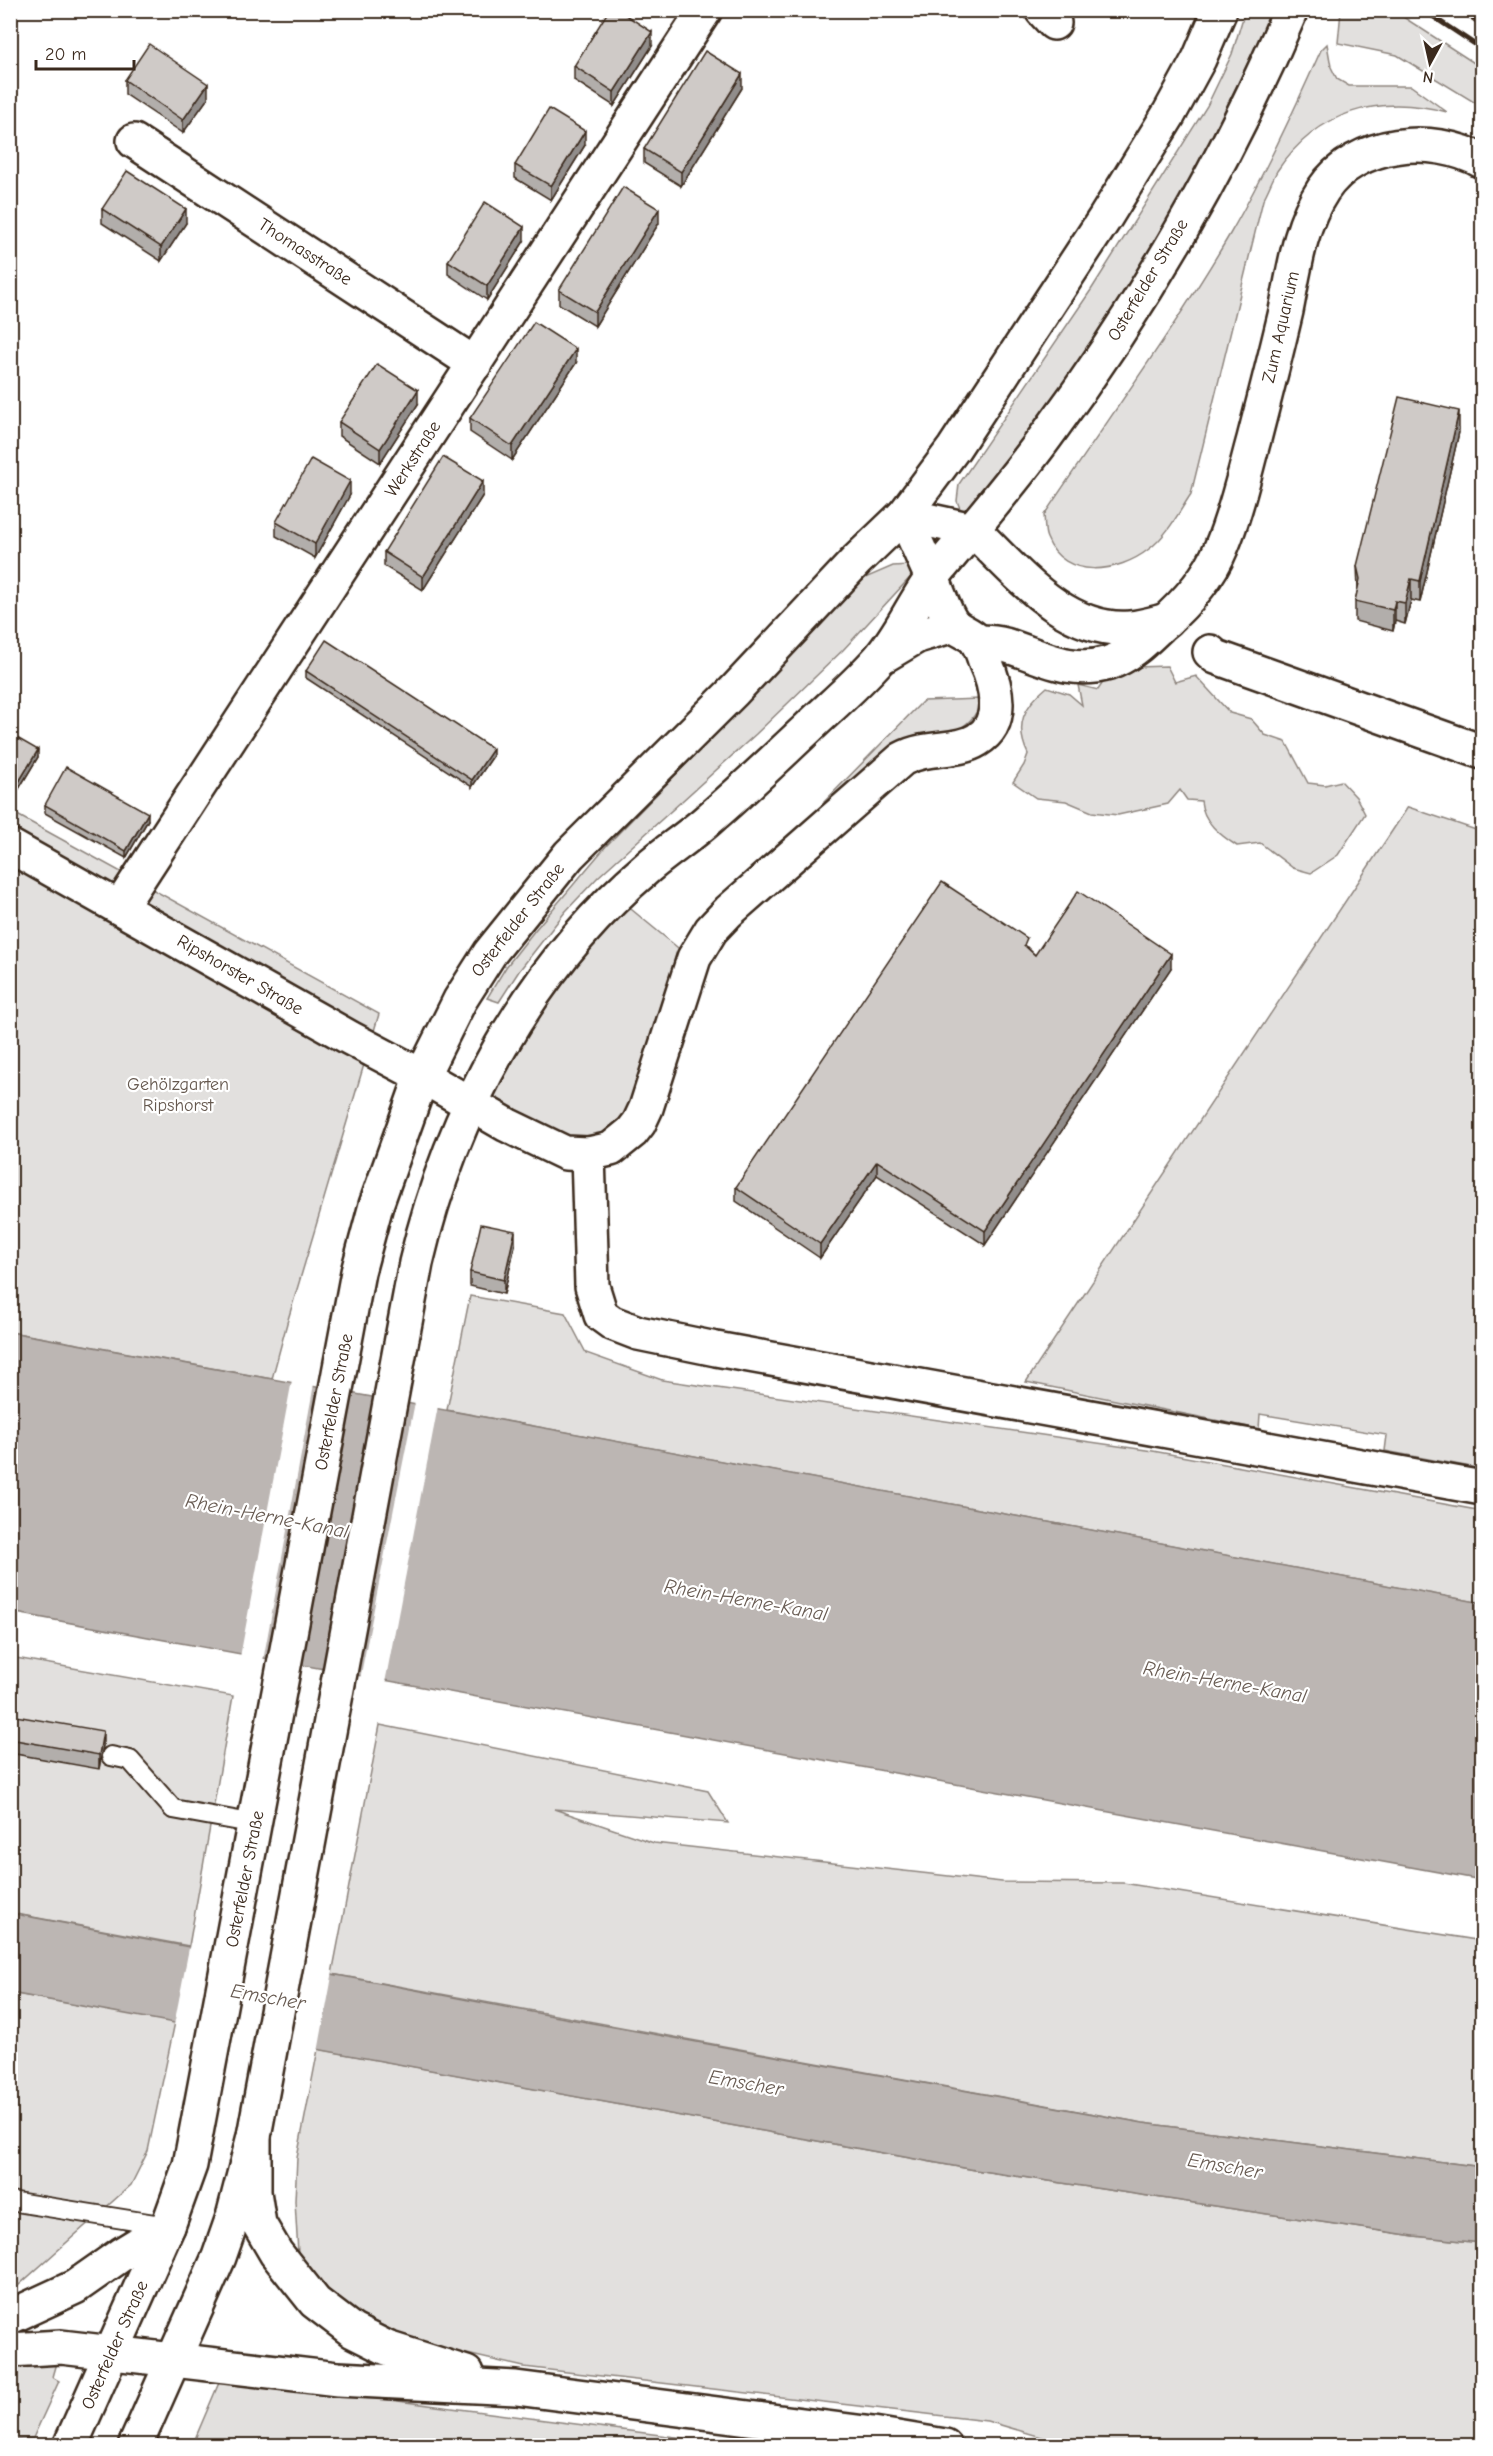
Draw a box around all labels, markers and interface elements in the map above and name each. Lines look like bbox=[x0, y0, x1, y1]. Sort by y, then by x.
scale bar bbox=[36, 33, 134, 71]
north arrow bbox=[1400, 33, 1460, 93]
text: 20 m bbox=[45, 44, 86, 65]
text: N bbox=[1422, 67, 1434, 87]
street label: Thomasstraße bbox=[254, 214, 356, 290]
street label: Osterfelder Straße bbox=[1103, 215, 1193, 345]
street label: Zum Aquarium bbox=[1258, 269, 1304, 385]
street label: Werkstraße bbox=[381, 417, 445, 501]
street label: Osterfelder Straße bbox=[467, 859, 569, 981]
street label: Ripshorster Straße bbox=[173, 930, 307, 1020]
park label: Gehölzgarten Ripshorst bbox=[127, 1074, 229, 1116]
street label: Osterfelder Straße bbox=[310, 1332, 358, 1472]
water label: Rhein-Herne-Kanal bbox=[184, 1489, 351, 1543]
water label: Rhein-Herne-Kanal bbox=[662, 1574, 830, 1626]
water label: Rhein-Herne-Kanal bbox=[1141, 1656, 1309, 1708]
street label: Osterfelder Straße bbox=[221, 1809, 269, 1949]
water label: Emscher bbox=[229, 1979, 308, 2015]
water label: Emscher bbox=[707, 2065, 786, 2101]
water label: Emscher bbox=[1186, 2148, 1265, 2184]
street label: Osterfelder Straße bbox=[77, 2277, 153, 2413]

